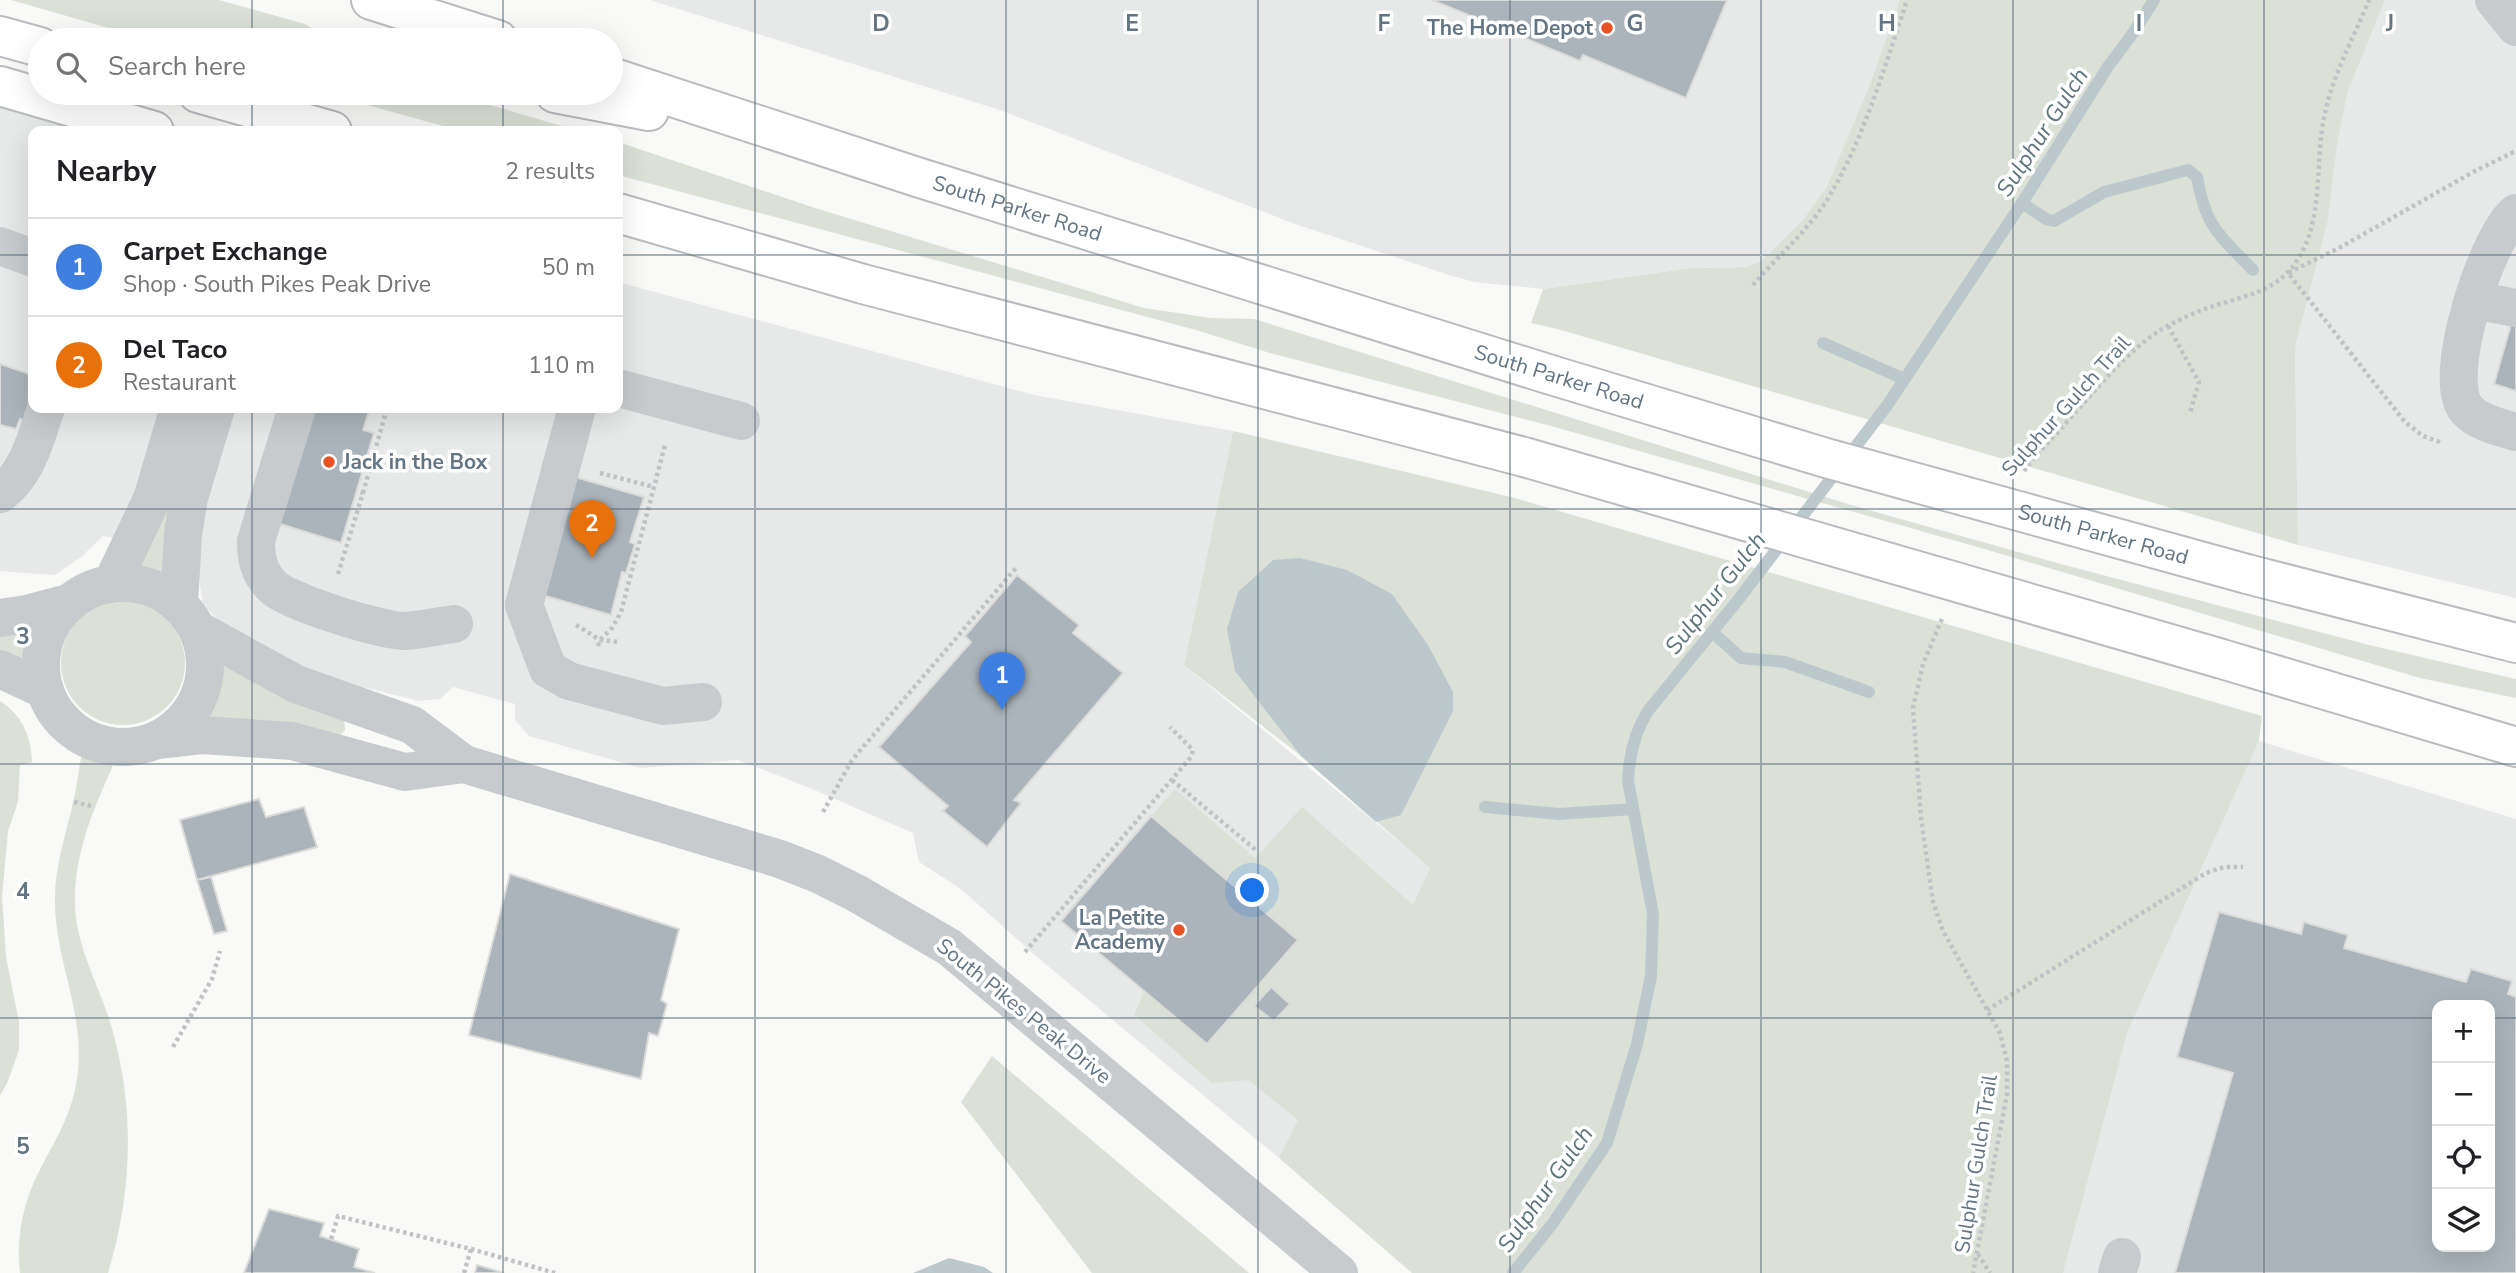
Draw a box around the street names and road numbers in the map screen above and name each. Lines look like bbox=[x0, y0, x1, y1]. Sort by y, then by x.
street label: South Parker Road bbox=[929, 169, 1105, 248]
street label: Sulphur Gulch Trail bbox=[1995, 329, 2137, 482]
street label: South Parker Road bbox=[1471, 338, 1647, 416]
street label: South Parker Road bbox=[2015, 498, 2192, 571]
street label: South Pikes Peak Drive bbox=[931, 932, 1117, 1090]
street label: Sulphur Gulch Trail bbox=[1948, 1072, 2004, 1255]

